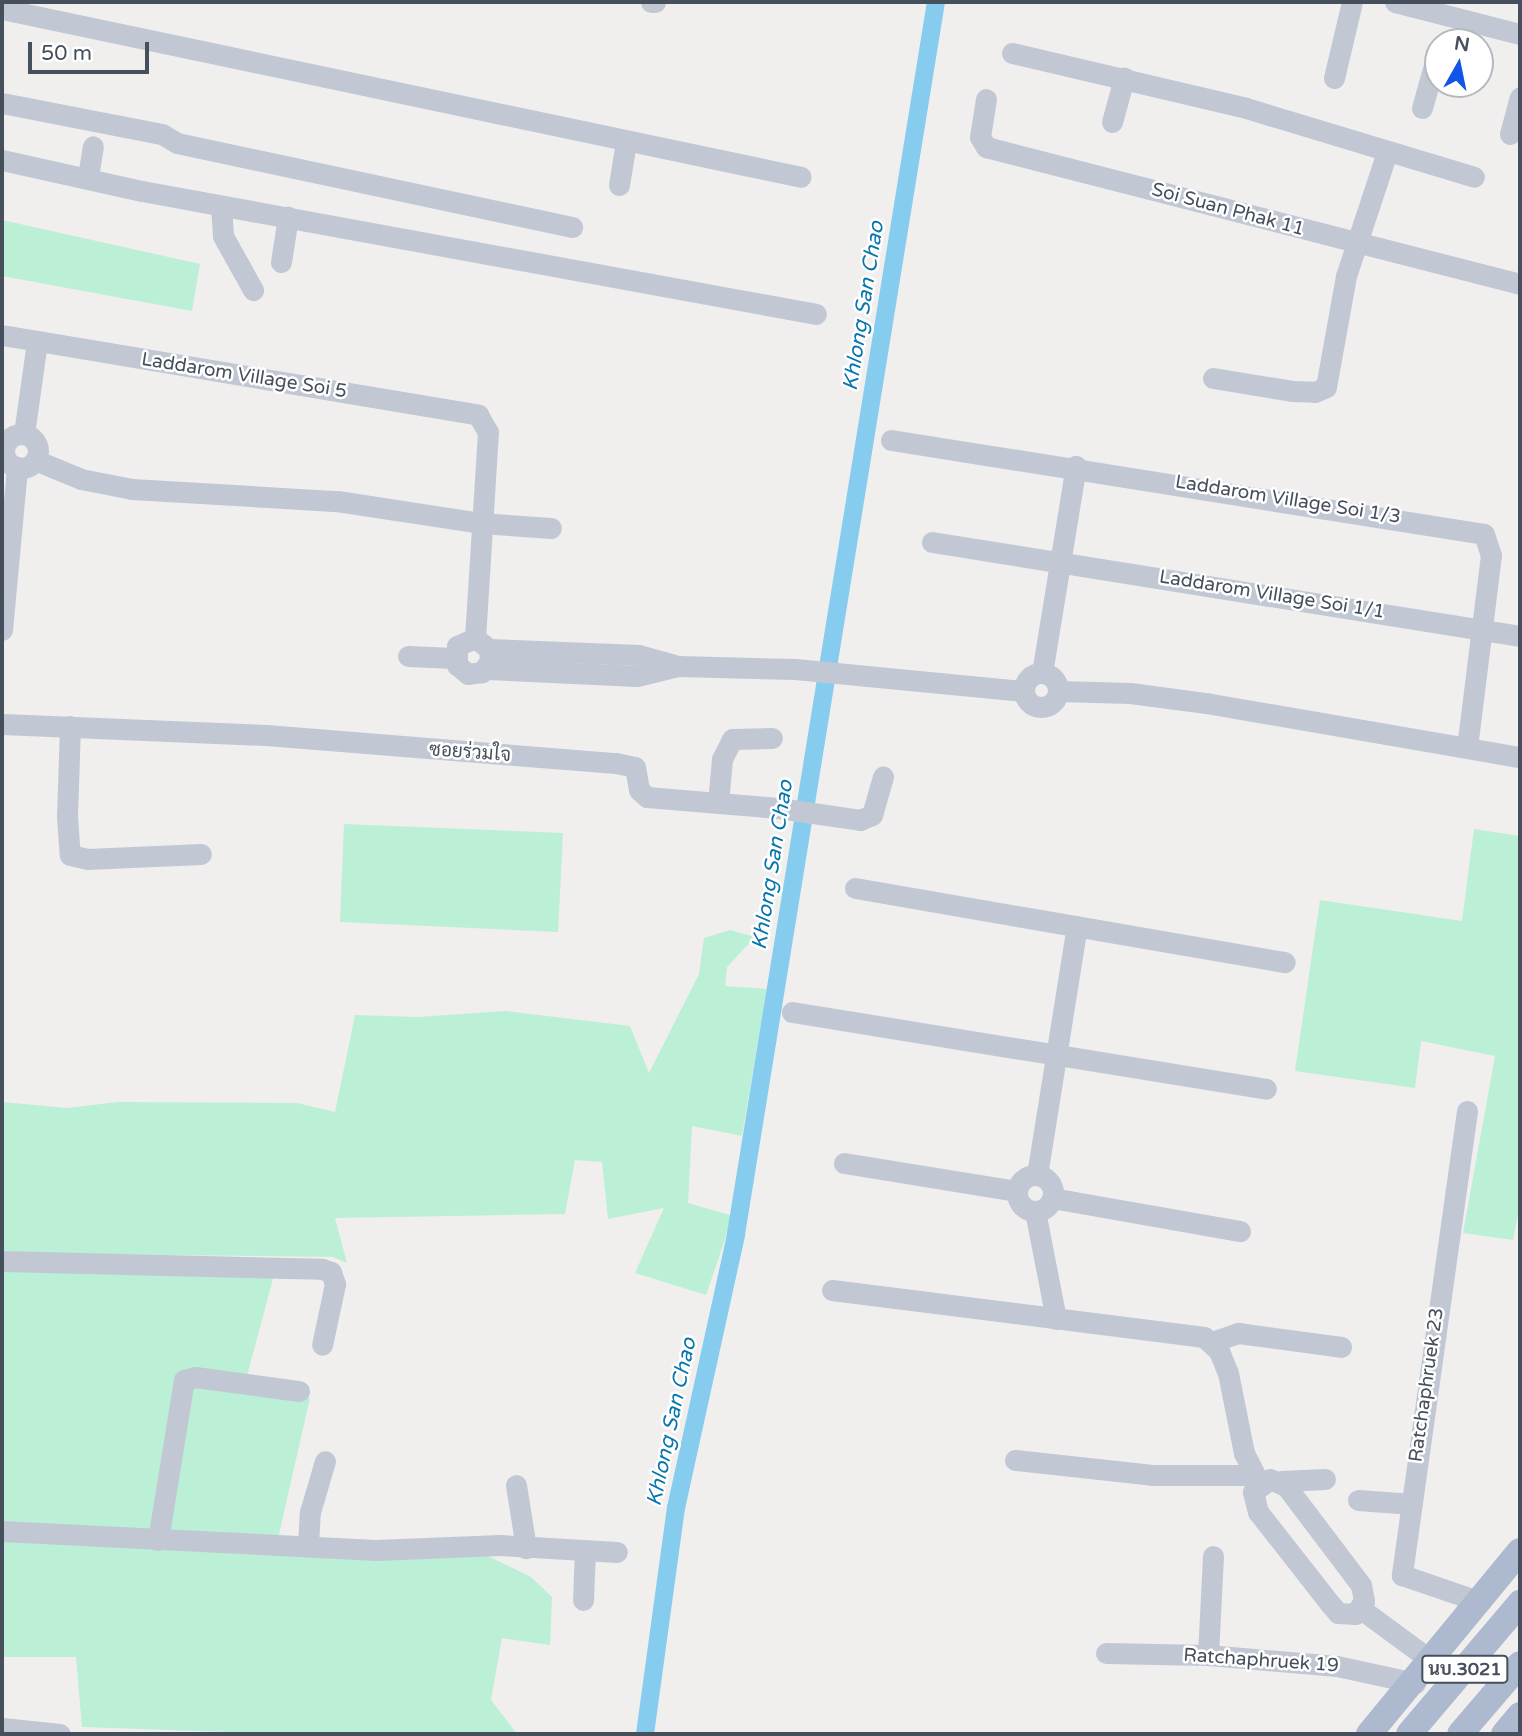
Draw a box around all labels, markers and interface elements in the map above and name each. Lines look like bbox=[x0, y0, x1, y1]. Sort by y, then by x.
scale bar bbox=[32, 28, 152, 72]
north arrow bbox=[1424, 28, 1494, 98]
text: N bbox=[1453, 32, 1471, 56]
text: 50 m bbox=[41, 41, 92, 66]
street label: Soi Suan Phak 11 bbox=[1149, 179, 1307, 241]
water label: Khlong San Chao bbox=[838, 219, 890, 393]
street label: Laddarom Village Soi 5 bbox=[140, 349, 348, 403]
street label: Laddarom Village Soi 1/3 bbox=[1174, 471, 1402, 529]
street label: Laddarom Village Soi 1/1 bbox=[1158, 566, 1386, 624]
street label: ซอยร่วมใจ bbox=[428, 739, 512, 767]
water label: Khlong San Chao bbox=[747, 778, 799, 952]
street label: Ratchaphruek 23 bbox=[1405, 1306, 1449, 1464]
water label: Khlong San Chao bbox=[642, 1336, 702, 1508]
street label: Ratchaphruek 19 bbox=[1182, 1644, 1340, 1678]
road number: นบ.3021 bbox=[1421, 1654, 1509, 1684]

